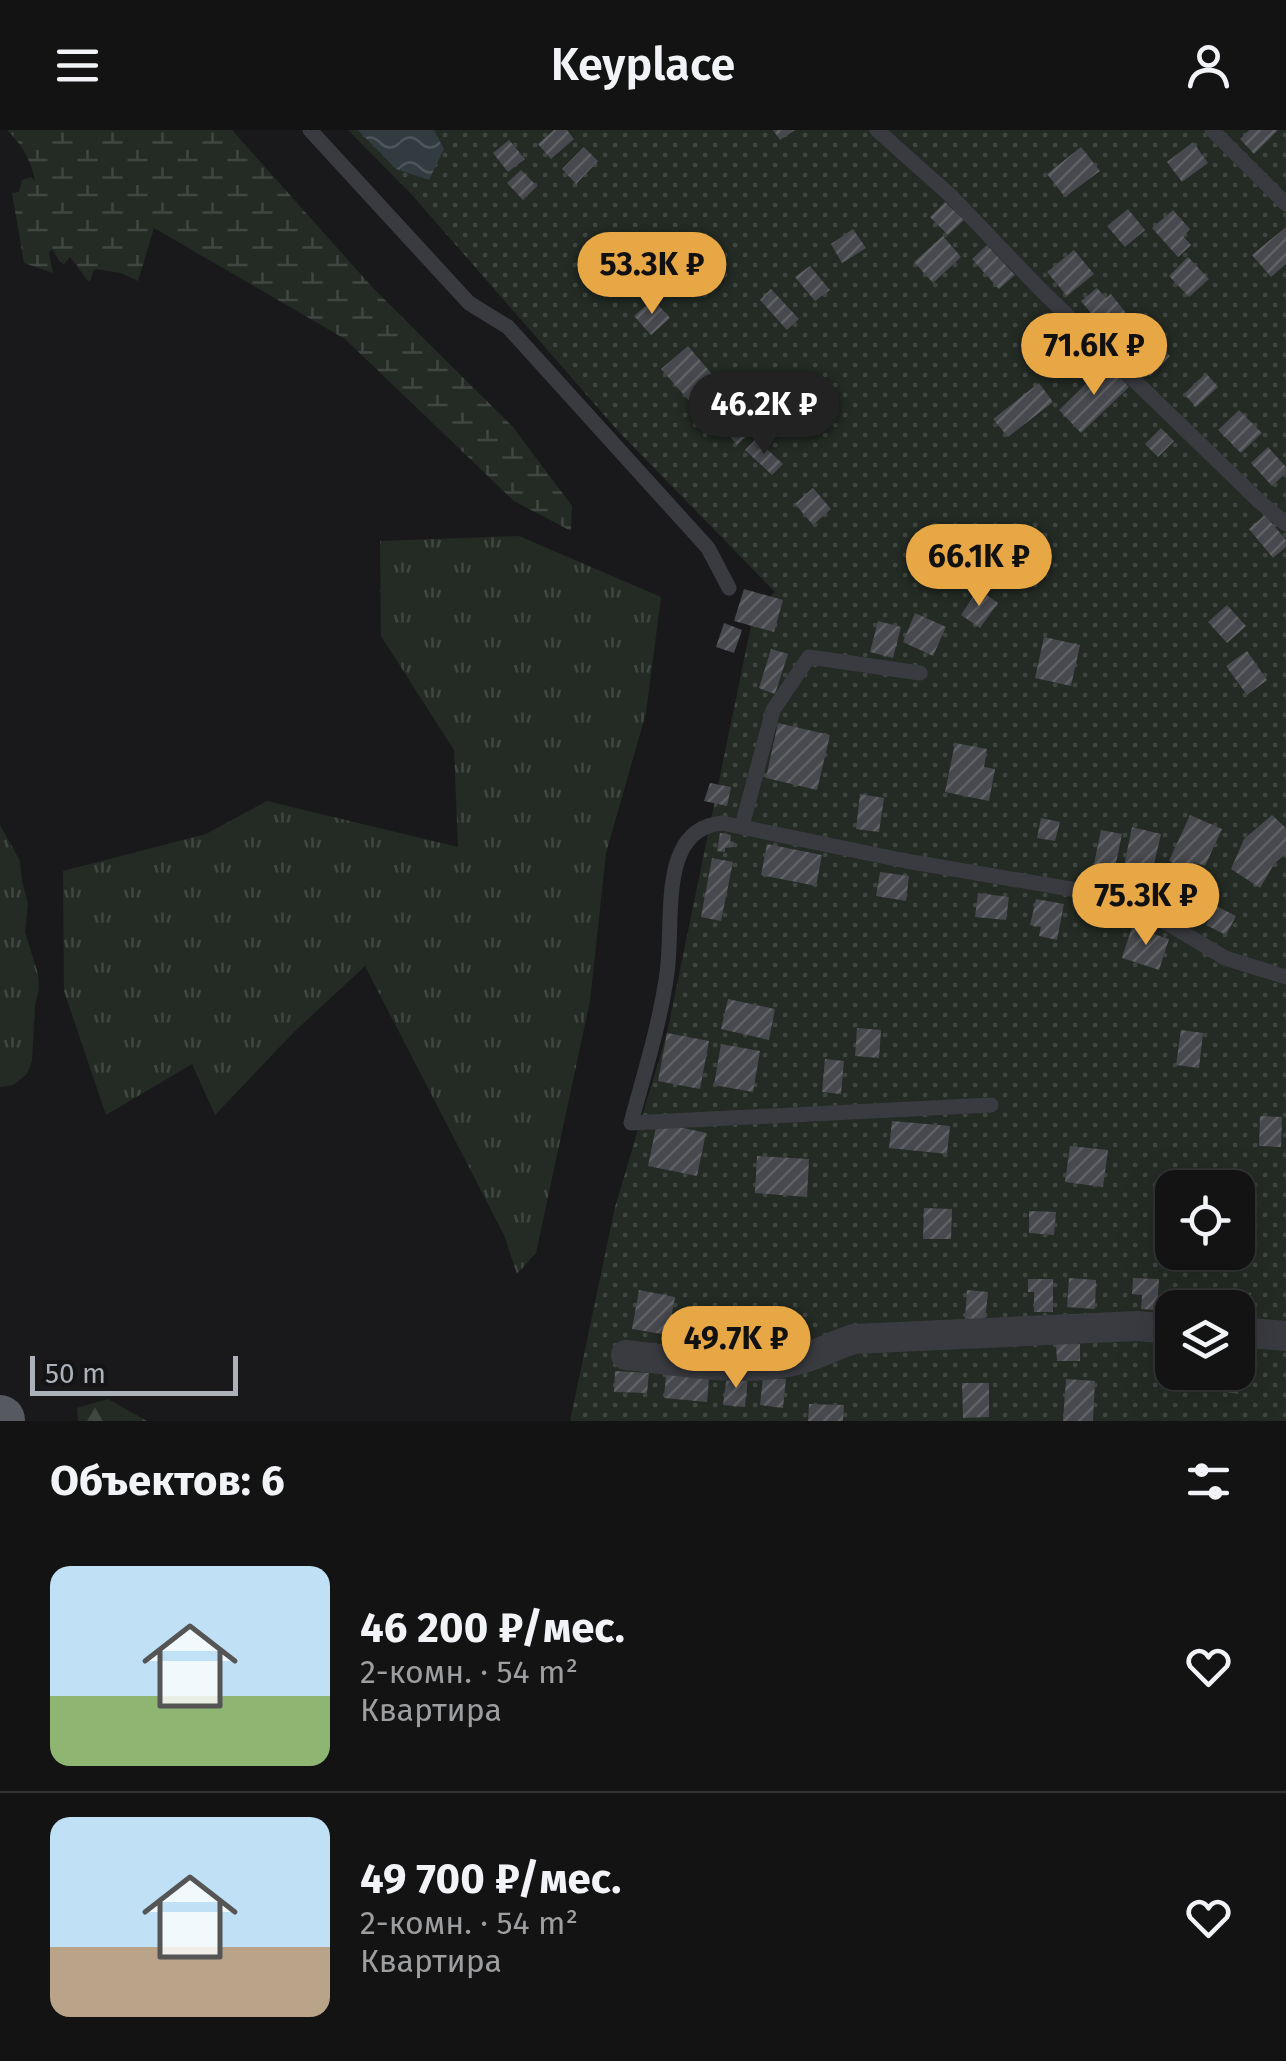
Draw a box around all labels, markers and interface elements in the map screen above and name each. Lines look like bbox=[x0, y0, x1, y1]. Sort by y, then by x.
icon: menu bbox=[50, 38, 105, 93]
text: Keyplace bbox=[551, 38, 735, 92]
icon: person bbox=[1181, 38, 1236, 93]
pin: 53.3K ₽ bbox=[560, 232, 744, 317]
text: 53.3K ₽ bbox=[599, 245, 705, 283]
pin: 71.6K ₽ bbox=[1002, 313, 1186, 398]
text: 71.6K ₽ bbox=[1043, 326, 1145, 364]
pin: 46.2K ₽ bbox=[672, 372, 856, 457]
text: 46.2K ₽ bbox=[710, 385, 818, 423]
pin: 66.1K ₽ bbox=[887, 524, 1071, 609]
text: 66.1K ₽ bbox=[928, 537, 1030, 575]
pin: 75.3K ₽ bbox=[1054, 863, 1238, 948]
text: 75.3K ₽ bbox=[1094, 876, 1198, 914]
map controls bbox=[1155, 1170, 1255, 1390]
button: locate bbox=[1155, 1170, 1255, 1270]
button: layers bbox=[1155, 1290, 1255, 1390]
pin: 49.7K ₽ bbox=[644, 1306, 828, 1391]
text: 49.7K ₽ bbox=[684, 1319, 788, 1357]
scale bar bbox=[30, 1351, 238, 1396]
text: 50 m bbox=[45, 1357, 106, 1390]
icon: filters bbox=[1181, 1454, 1236, 1509]
text: Объектов: 6 bbox=[50, 1456, 285, 1506]
text: 46 200 ₽/мес. bbox=[360, 1603, 625, 1653]
icon: home bbox=[130, 1606, 250, 1726]
icon: heart bbox=[1181, 1639, 1236, 1694]
text: 2-комн. · 54 m² bbox=[360, 1653, 578, 1691]
text: Квартира bbox=[360, 1691, 502, 1729]
text: 49 700 ₽/мес. bbox=[360, 1854, 621, 1904]
icon: home bbox=[130, 1857, 250, 1977]
icon: heart bbox=[1181, 1890, 1236, 1945]
text: 2-комн. · 54 m² bbox=[360, 1904, 578, 1942]
text: Квартира bbox=[360, 1942, 502, 1980]

